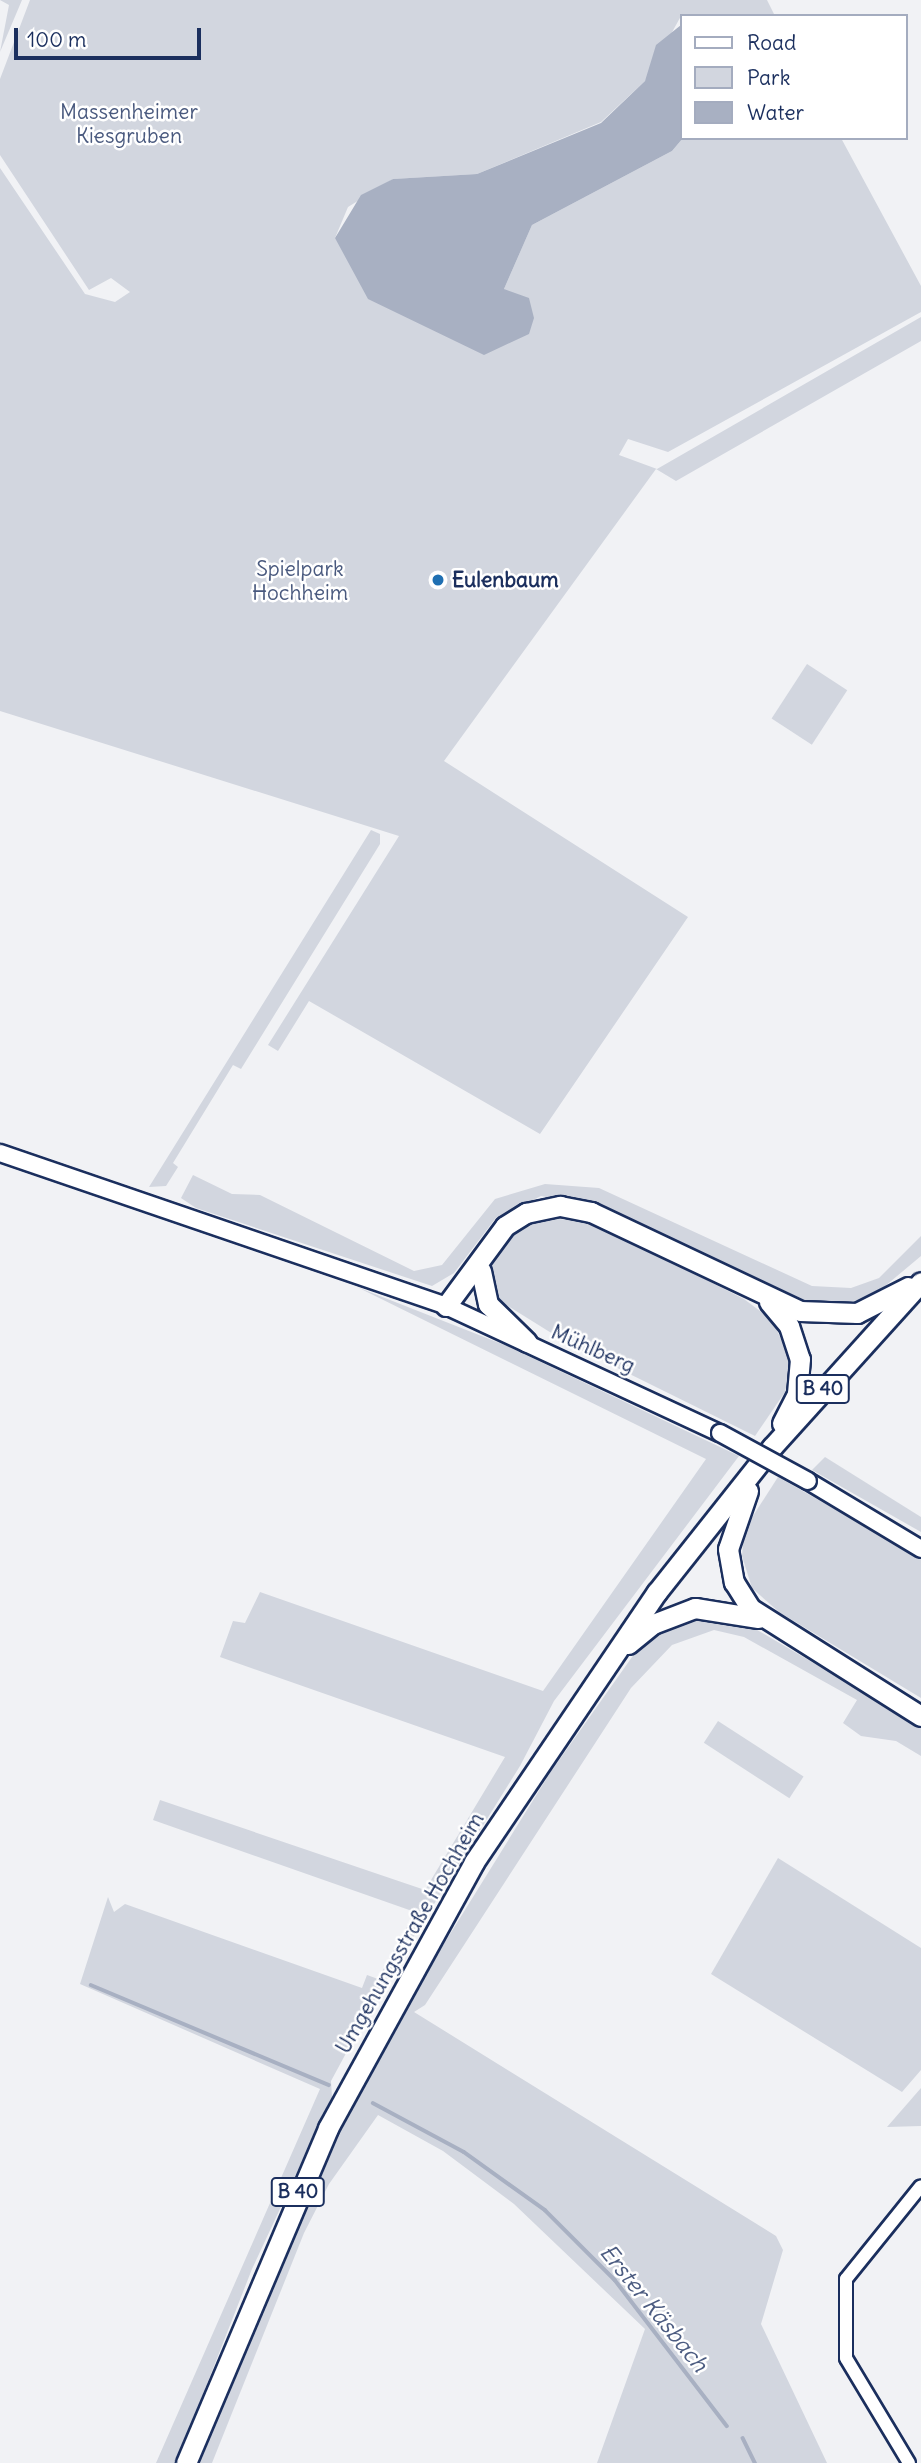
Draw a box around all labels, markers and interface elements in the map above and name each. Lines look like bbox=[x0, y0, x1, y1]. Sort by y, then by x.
scale bar bbox=[18, 14, 205, 58]
legend bbox=[680, 14, 907, 140]
text: 100 m bbox=[27, 26, 86, 53]
text: Road bbox=[747, 29, 796, 56]
text: Park bbox=[747, 64, 790, 91]
park label: Massenheimer Kiesgruben bbox=[60, 99, 198, 149]
text: Water bbox=[747, 99, 804, 126]
park label: Spielpark Hochheim bbox=[252, 556, 348, 606]
place label: Eulenbaum bbox=[452, 567, 559, 593]
marker: Eulenbaum bbox=[430, 572, 446, 588]
street label: Mühlberg bbox=[547, 1319, 639, 1379]
road number: B 40 bbox=[795, 1373, 851, 1404]
street label: Umgehungsstraße Hochheim bbox=[331, 1808, 489, 2058]
road number: B 40 bbox=[270, 2176, 326, 2208]
water label: Erster Käsbach bbox=[594, 2239, 714, 2377]

